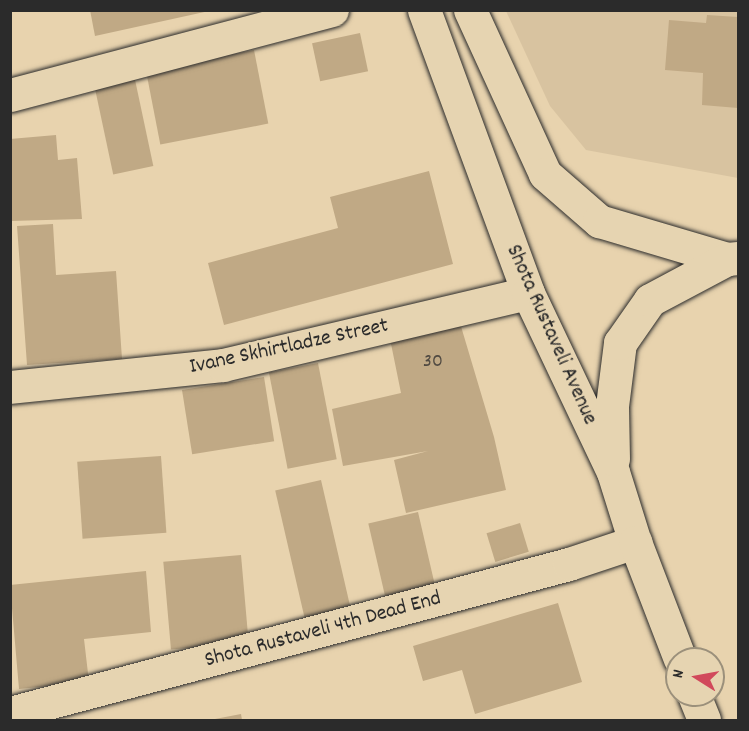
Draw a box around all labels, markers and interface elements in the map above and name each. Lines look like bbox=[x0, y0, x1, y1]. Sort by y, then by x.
street label: Shota Rustaveli Avenue bbox=[499, 241, 603, 429]
street label: Ivane Skhirtladze Street bbox=[187, 313, 391, 381]
house number: 30 bbox=[423, 350, 443, 374]
street label: Shota Rustaveli 4th Dead End bbox=[202, 586, 444, 674]
north arrow bbox=[665, 647, 725, 707]
text: N bbox=[667, 668, 691, 680]

